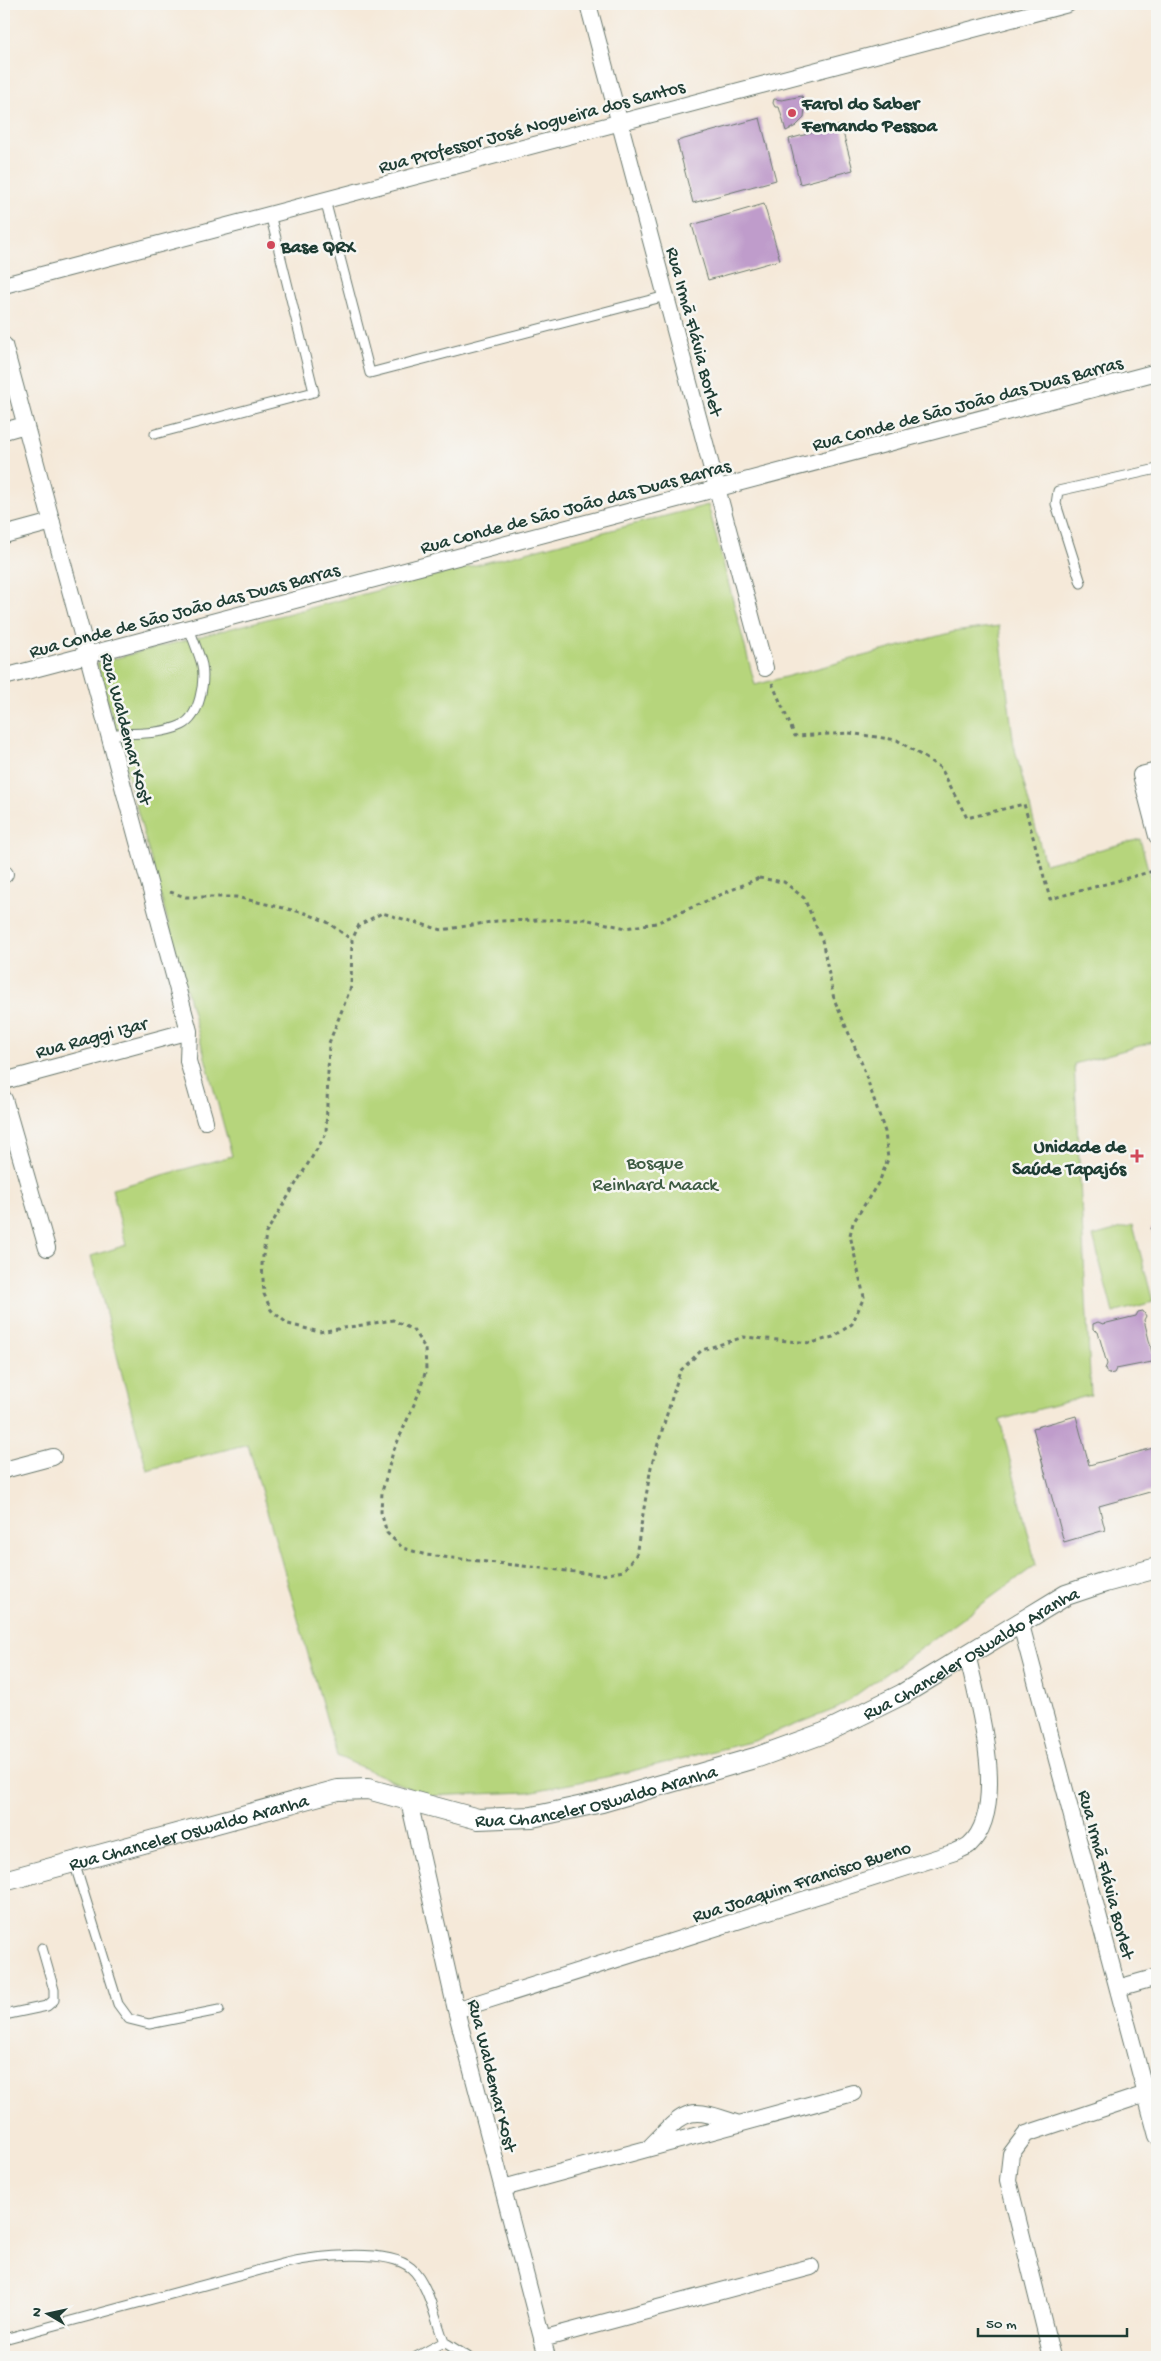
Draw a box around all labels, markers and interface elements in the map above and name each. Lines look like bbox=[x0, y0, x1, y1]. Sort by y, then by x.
street label: Rua Professor José Nogueira dos Santos bbox=[376, 76, 689, 180]
place label: Farol do Saber Fernando Pessoa bbox=[801, 94, 939, 139]
marker: Farol do Saber Fernando Pessoa bbox=[786, 107, 798, 119]
place label: Base QRX bbox=[280, 237, 357, 260]
marker: Base QRX bbox=[265, 239, 277, 251]
street label: Rua Irmã Flávia Borlet bbox=[659, 245, 727, 421]
street label: Rua Conde de São João das Duas Barras bbox=[810, 353, 1127, 458]
street label: Rua Conde de São João das Duas Barras bbox=[418, 456, 735, 561]
street label: Rua Conde de São João das Duas Barras bbox=[27, 560, 344, 665]
street label: Rua Waldemar Kost bbox=[93, 651, 157, 809]
street label: Rua Raggi Izar bbox=[33, 1013, 153, 1065]
place label: Unidade de Saúde Tapajós bbox=[1012, 1137, 1127, 1182]
marker: Unidade de Saúde Tapajós bbox=[1130, 1149, 1144, 1163]
park label: Bosque Reinhard Maack bbox=[592, 1153, 719, 1198]
street label: Rua Chanceler Oswaldo Aranha bbox=[860, 1583, 1084, 1727]
street label: Rua Chanceler Oswaldo Aranha bbox=[475, 1761, 722, 1834]
street label: Rua Irmã Flávia Borlet bbox=[1071, 1788, 1139, 1964]
street label: Rua Chanceler Oswaldo Aranha bbox=[67, 1790, 313, 1878]
street label: Rua Joaquim Francisco Bueno bbox=[690, 1837, 914, 1930]
street label: Rua Waldemar Kost bbox=[461, 1997, 521, 2157]
north arrow bbox=[22, 2288, 72, 2338]
scale bar bbox=[978, 2306, 1127, 2338]
text: N bbox=[29, 2307, 47, 2318]
text: 50 m bbox=[986, 2316, 1017, 2334]

